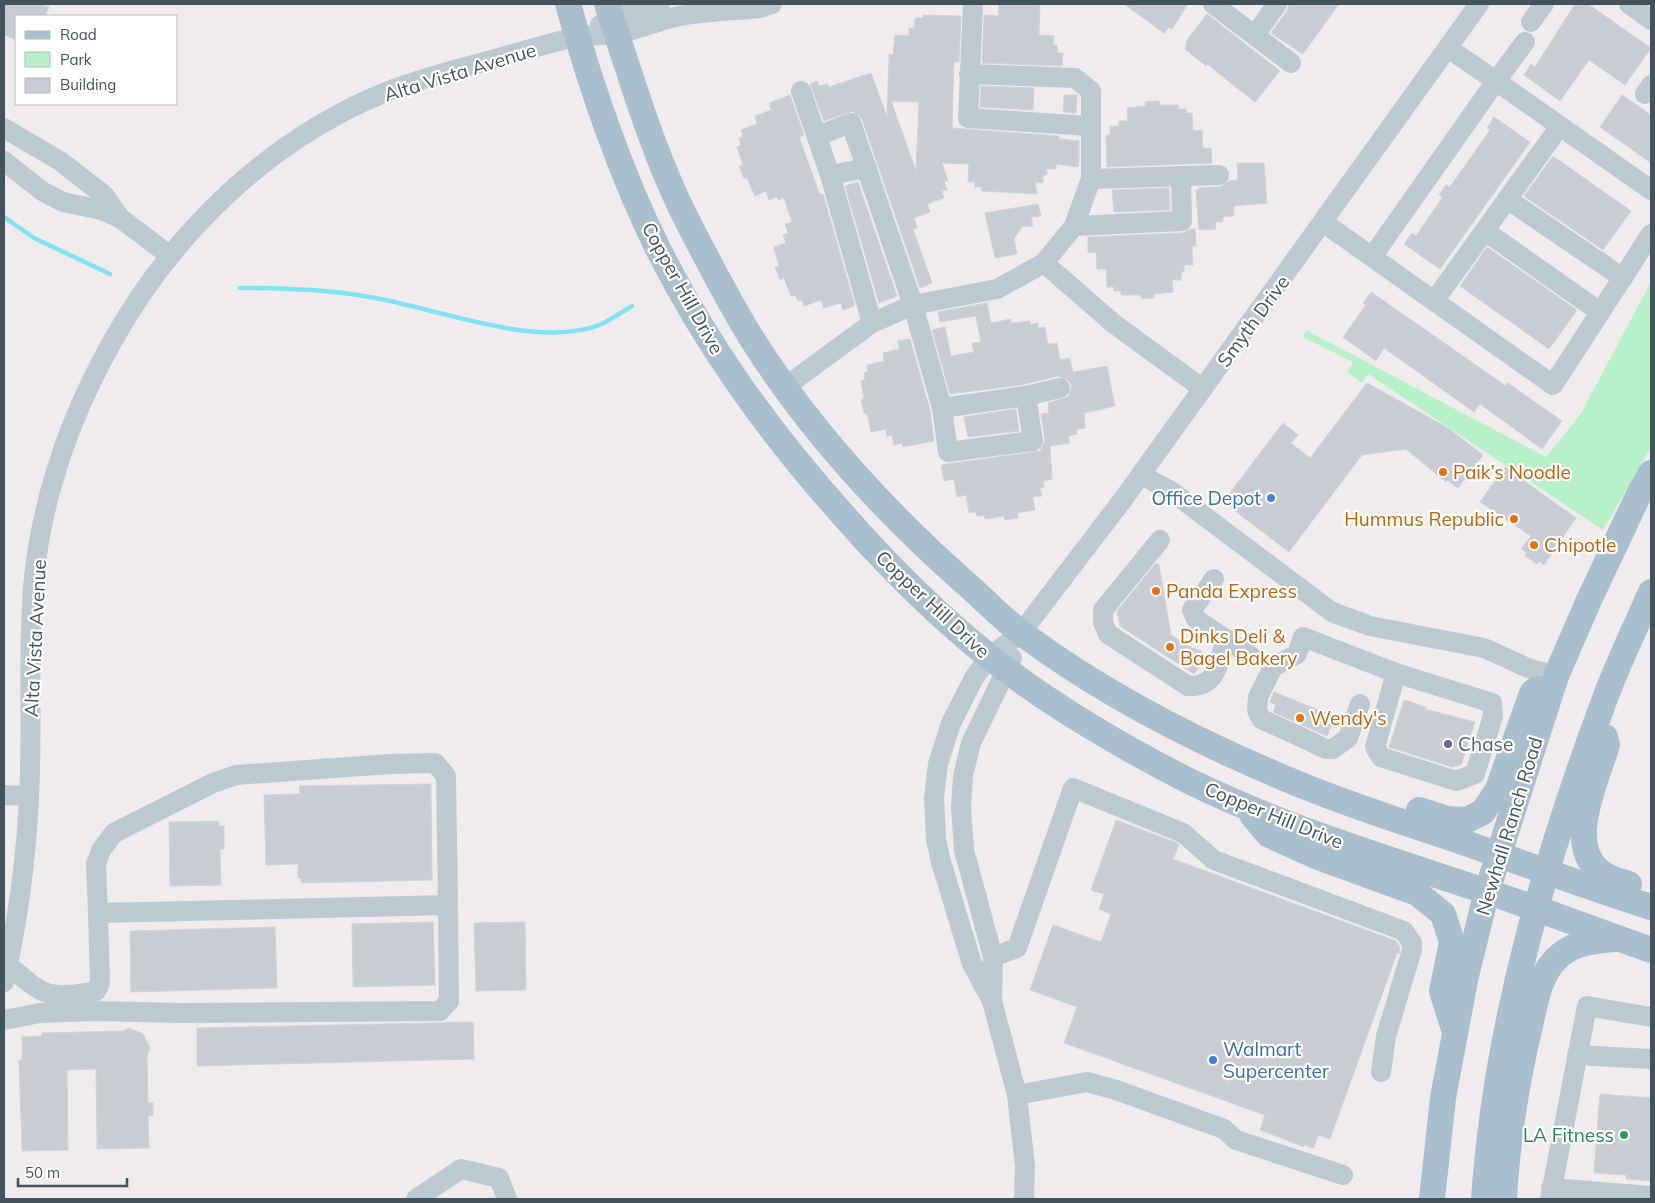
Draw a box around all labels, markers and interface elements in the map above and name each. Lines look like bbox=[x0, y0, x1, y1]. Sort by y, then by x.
legend bbox=[15, 15, 178, 105]
text: Road bbox=[60, 25, 97, 44]
street label: Alta Vista Avenue bbox=[381, 37, 539, 107]
text: Park bbox=[60, 50, 92, 69]
text: Building bbox=[60, 75, 116, 94]
street label: Copper Hill Drive bbox=[637, 218, 729, 358]
street label: Smyth Drive bbox=[1212, 271, 1294, 371]
place label: Paik’s Noodle bbox=[1453, 460, 1571, 484]
marker: Paik’s Noodle bbox=[1437, 466, 1449, 478]
place label: Office Depot bbox=[1151, 486, 1261, 510]
marker: Office Depot bbox=[1265, 492, 1277, 504]
place label: Hummus Republic bbox=[1344, 507, 1504, 531]
marker: Hummus Republic bbox=[1508, 513, 1520, 525]
place label: Chipotle bbox=[1544, 533, 1616, 557]
marker: Chipotle bbox=[1528, 539, 1540, 551]
street label: Copper Hill Drive bbox=[871, 545, 995, 663]
street label: Alta Vista Avenue bbox=[19, 559, 51, 717]
place label: Panda Express bbox=[1166, 579, 1297, 603]
marker: Panda Express bbox=[1150, 585, 1162, 597]
place label: Dinks Deli & Bagel Bakery bbox=[1180, 624, 1297, 670]
marker: Dinks Deli & Bagel Bakery bbox=[1164, 641, 1176, 653]
place label: Wendy's bbox=[1310, 706, 1387, 730]
marker: Wendy's bbox=[1294, 712, 1306, 724]
place label: Chase bbox=[1458, 732, 1513, 756]
street label: Newhall Ranch Road bbox=[1470, 734, 1548, 918]
marker: Chase bbox=[1442, 738, 1454, 750]
street label: Copper Hill Drive bbox=[1201, 776, 1347, 854]
place label: Walmart Supercenter bbox=[1223, 1037, 1329, 1083]
marker: Walmart Supercenter bbox=[1207, 1054, 1219, 1066]
place label: LA Fitness bbox=[1523, 1123, 1614, 1147]
marker: LA Fitness bbox=[1618, 1129, 1630, 1141]
scale bar bbox=[18, 1156, 126, 1188]
text: 50 m bbox=[25, 1163, 60, 1182]

